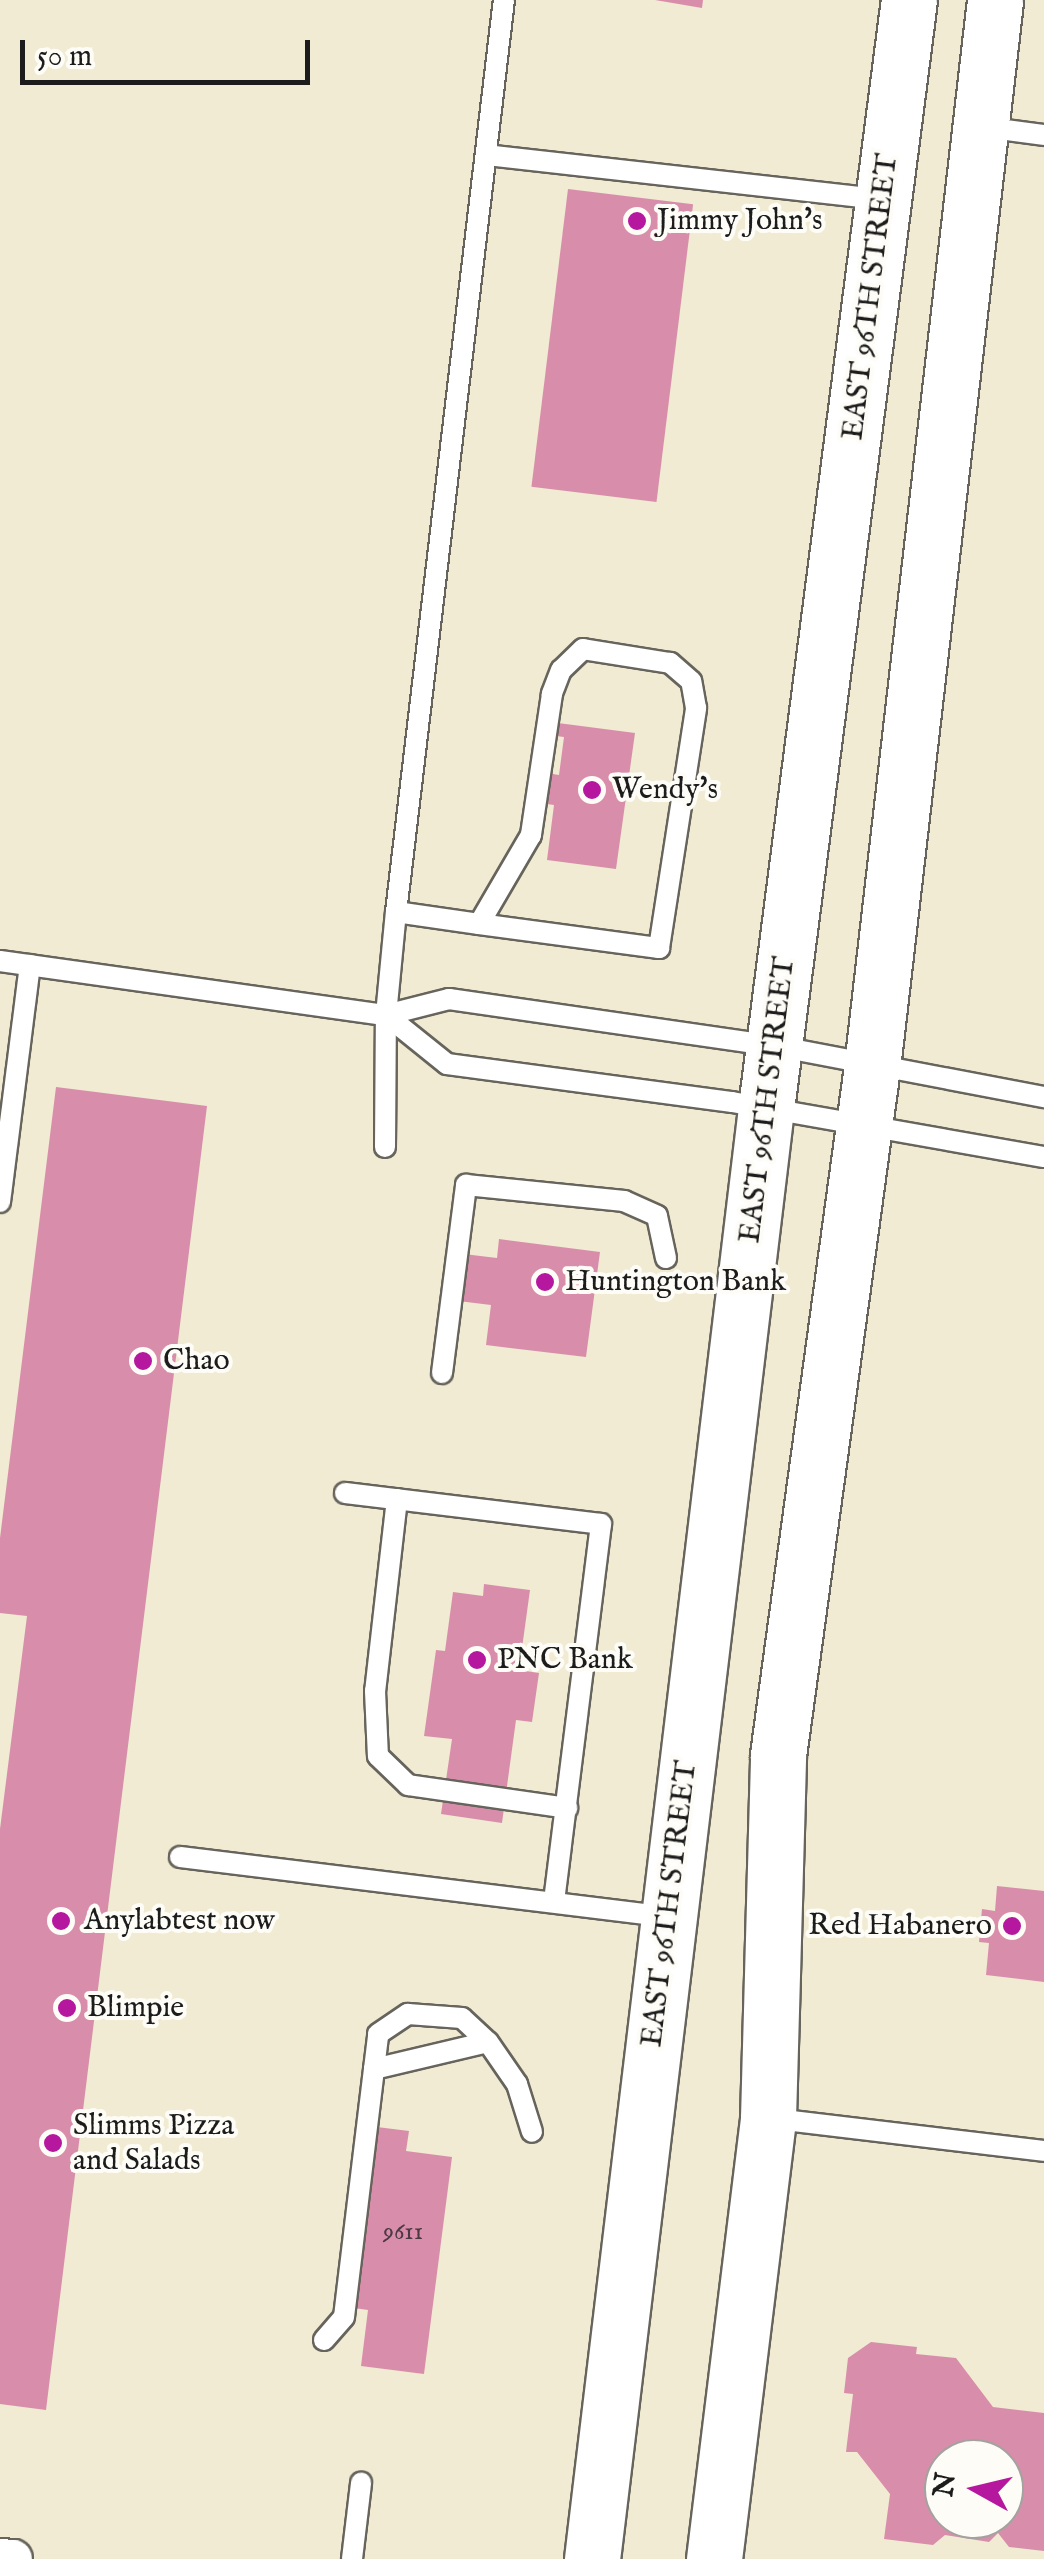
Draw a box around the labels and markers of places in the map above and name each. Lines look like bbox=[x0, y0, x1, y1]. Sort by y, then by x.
place label: Jimmy John's bbox=[657, 203, 822, 239]
marker: Jimmy John's bbox=[626, 210, 648, 232]
place label: Wendy's bbox=[612, 772, 718, 808]
marker: Wendy's bbox=[581, 779, 603, 801]
place label: Huntington Bank bbox=[565, 1264, 786, 1300]
marker: Huntington Bank bbox=[534, 1271, 556, 1293]
place label: Chao bbox=[163, 1343, 230, 1379]
marker: Chao bbox=[132, 1350, 154, 1372]
place label: PNC Bank bbox=[497, 1642, 633, 1678]
marker: PNC Bank bbox=[466, 1649, 488, 1671]
place label: Anylabtest now bbox=[84, 1903, 275, 1939]
marker: Anylabtest now bbox=[48, 1908, 74, 1934]
place label: Red Habanero bbox=[808, 1908, 992, 1944]
marker: Red Habanero bbox=[1001, 1915, 1023, 1937]
place label: Blimpie bbox=[87, 1990, 184, 2026]
marker: Blimpie bbox=[56, 1997, 78, 2019]
place label: Slimms Pizza and Salads bbox=[73, 2108, 234, 2178]
marker: Slimms Pizza and Salads bbox=[42, 2132, 64, 2154]

